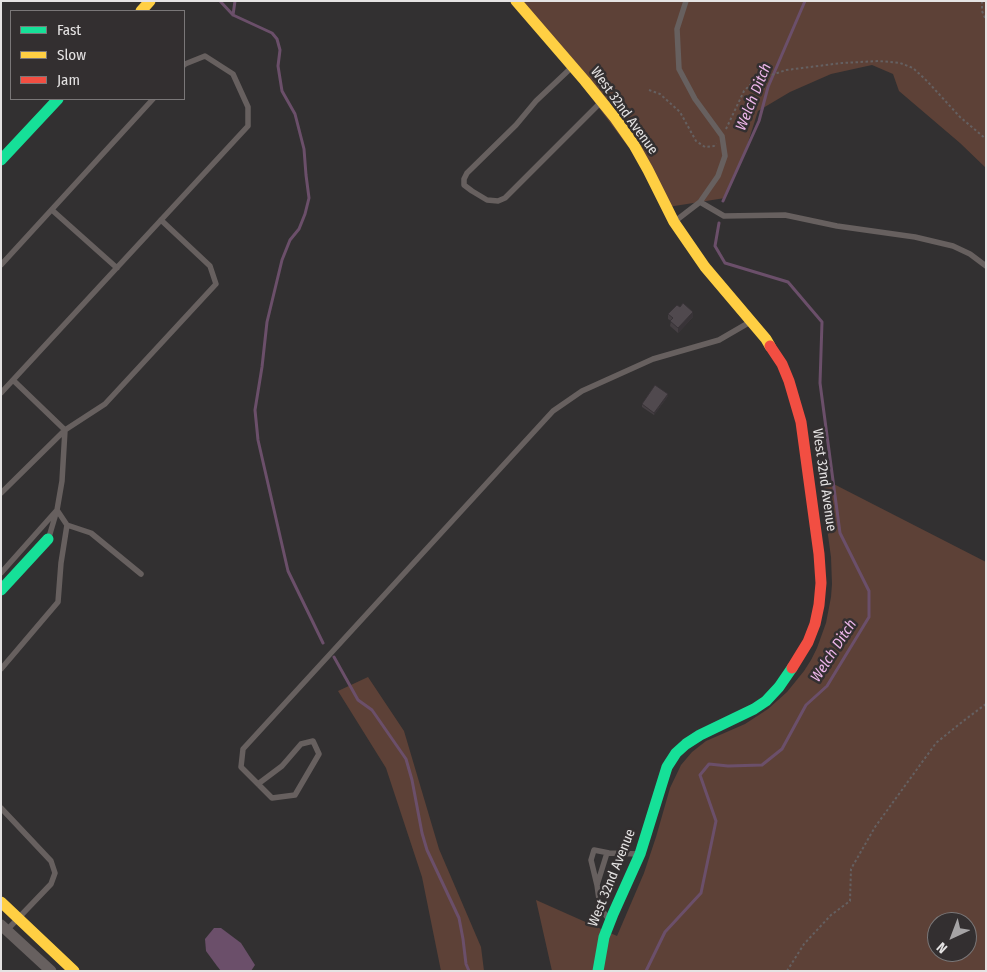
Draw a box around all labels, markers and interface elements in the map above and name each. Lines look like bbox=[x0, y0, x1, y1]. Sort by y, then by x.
legend bbox=[10, 10, 185, 100]
text: Fast bbox=[57, 21, 81, 39]
text: Slow bbox=[57, 46, 86, 64]
water label: Welch Ditch bbox=[732, 61, 776, 133]
street label: West 32nd Avenue bbox=[587, 64, 661, 158]
text: Jam bbox=[57, 71, 80, 89]
street label: West 32nd Avenue bbox=[808, 427, 840, 533]
water label: Welch Ditch bbox=[807, 616, 861, 686]
street label: West 32nd Avenue bbox=[585, 827, 639, 929]
north arrow bbox=[927, 912, 977, 962]
text: N bbox=[933, 939, 951, 957]

